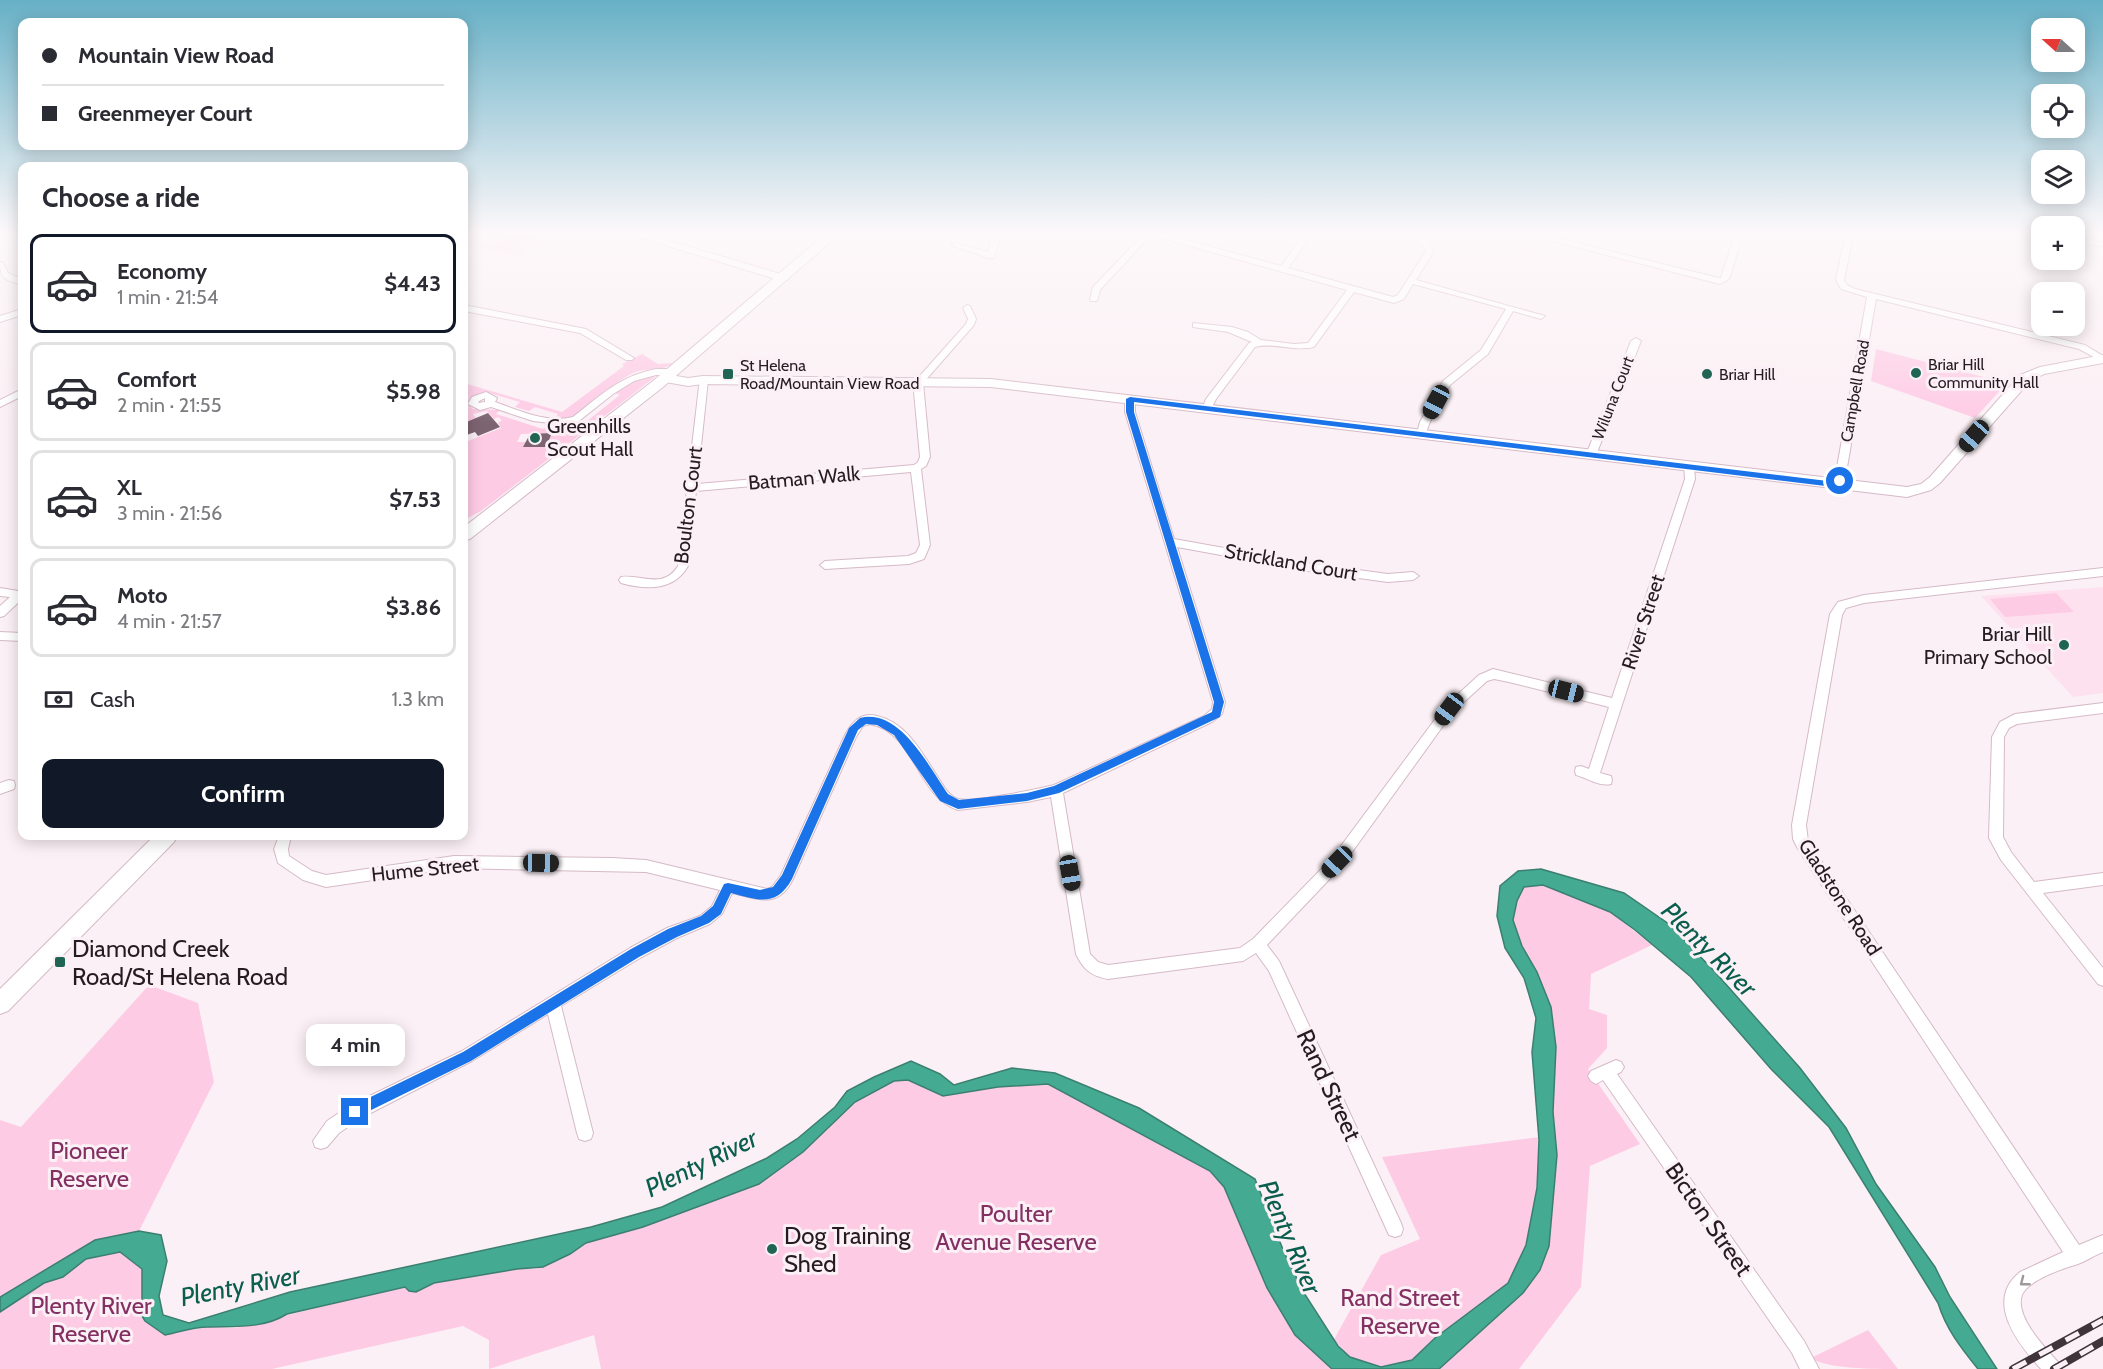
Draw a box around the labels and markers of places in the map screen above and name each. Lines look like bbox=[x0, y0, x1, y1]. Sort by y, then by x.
place label: Briar Hill Community Hall bbox=[1928, 355, 2039, 392]
place label: St Helena Road/Mountain View Road bbox=[740, 356, 919, 393]
place label: Briar Hill bbox=[1719, 365, 1776, 384]
marker: Briar Hill Community Hall bbox=[1909, 366, 1923, 380]
marker: St Helena Road/Mountain View Road bbox=[721, 367, 735, 381]
marker: Briar Hill bbox=[1700, 367, 1714, 381]
place label: Greenhills Scout Hall bbox=[547, 414, 634, 461]
marker: Greenhills Scout Hall bbox=[528, 431, 542, 445]
place label: Briar Hill Primary School bbox=[1924, 622, 2052, 669]
marker: Briar Hill Primary School bbox=[2057, 638, 2071, 652]
place label: Diamond Creek Road/St Helena Road bbox=[72, 934, 288, 991]
marker: Diamond Creek Road/St Helena Road bbox=[53, 955, 67, 969]
place label: Dog Training Shed bbox=[784, 1221, 911, 1278]
marker: Dog Training Shed bbox=[765, 1242, 779, 1256]

